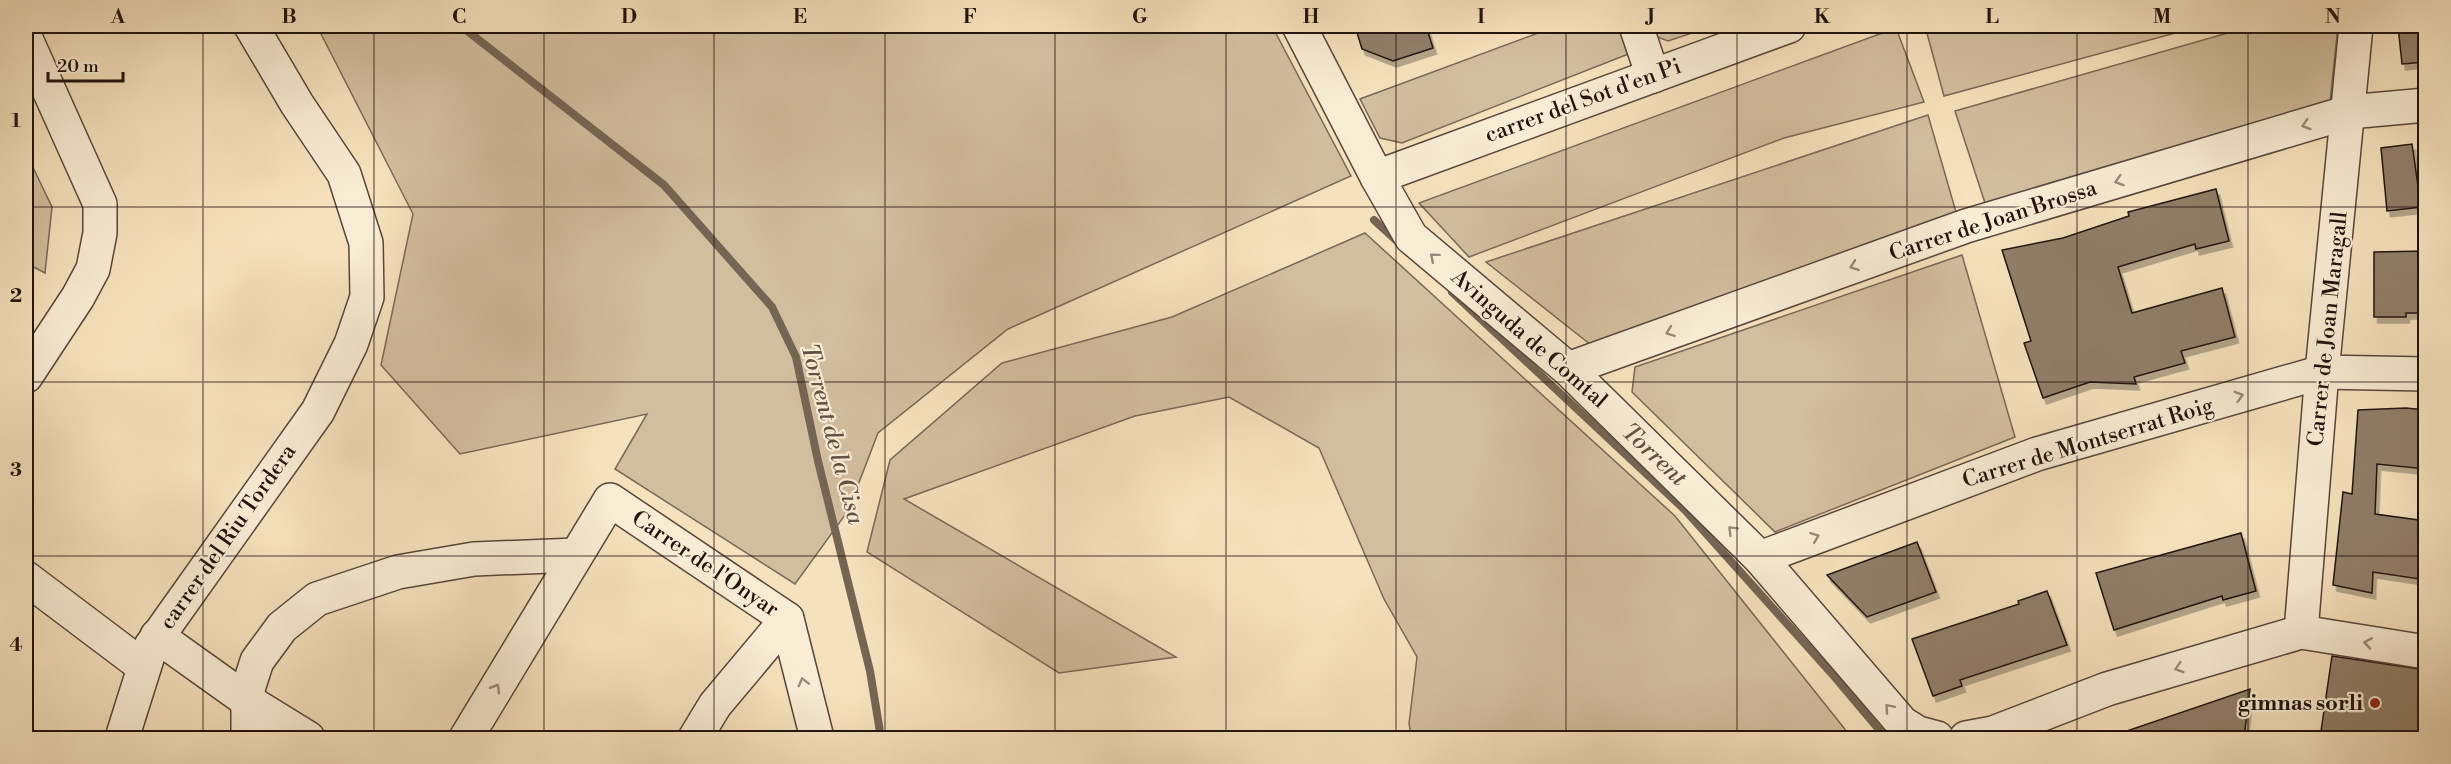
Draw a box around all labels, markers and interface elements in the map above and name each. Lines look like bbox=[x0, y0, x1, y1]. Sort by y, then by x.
text: A bbox=[110, 5, 126, 30]
text: B bbox=[281, 5, 297, 30]
text: C bbox=[452, 5, 466, 30]
text: D bbox=[621, 5, 637, 30]
text: E bbox=[793, 5, 807, 30]
text: F bbox=[963, 5, 977, 30]
text: G bbox=[1132, 5, 1148, 30]
text: H bbox=[1303, 5, 1320, 30]
text: I bbox=[1477, 5, 1485, 30]
text: J bbox=[1644, 5, 1655, 30]
text: K bbox=[1814, 5, 1831, 30]
text: L bbox=[1985, 5, 1999, 30]
text: M bbox=[2153, 5, 2172, 30]
text: N bbox=[2325, 5, 2341, 30]
scale bar bbox=[48, 45, 123, 83]
street label: carrer del Sot d'en Pi bbox=[1481, 53, 1685, 149]
text: 20 m bbox=[57, 55, 99, 78]
text: 1 bbox=[11, 109, 21, 134]
one-way arrow bbox=[2301, 118, 2312, 130]
street label: Carrer de Joan Brossa bbox=[1886, 174, 2101, 267]
one-way arrow bbox=[2114, 174, 2125, 186]
street label: Carrer de Joan Maragall bbox=[2302, 210, 2354, 448]
one-way arrow bbox=[1430, 253, 1441, 264]
one-way arrow bbox=[1849, 259, 1860, 272]
street label: Avinguda de Comtal bbox=[1445, 263, 1613, 414]
text: 2 bbox=[10, 284, 22, 309]
one-way arrow bbox=[1665, 324, 1676, 337]
water label: Torrent de la Cisa bbox=[793, 340, 871, 528]
one-way arrow bbox=[2233, 391, 2244, 403]
street label: Carrer de Montserrat Roig bbox=[1959, 392, 2217, 494]
water label: Torrent bbox=[1615, 417, 1694, 494]
street label: carrer del Riu Tordera bbox=[154, 438, 303, 635]
text: 3 bbox=[10, 458, 22, 483]
street label: Carrer de l'Onyar bbox=[626, 505, 784, 623]
one-way arrow bbox=[1729, 527, 1740, 538]
one-way arrow bbox=[1809, 532, 1820, 545]
text: 4 bbox=[9, 633, 23, 658]
one-way arrow bbox=[2363, 637, 2373, 650]
one-way arrow bbox=[2174, 661, 2185, 673]
one-way arrow bbox=[797, 677, 810, 687]
one-way arrow bbox=[488, 684, 500, 694]
place label: gimnas sorli bbox=[2238, 690, 2363, 717]
marker: gimnas sorli bbox=[2368, 696, 2382, 710]
one-way arrow bbox=[1885, 704, 1896, 715]

